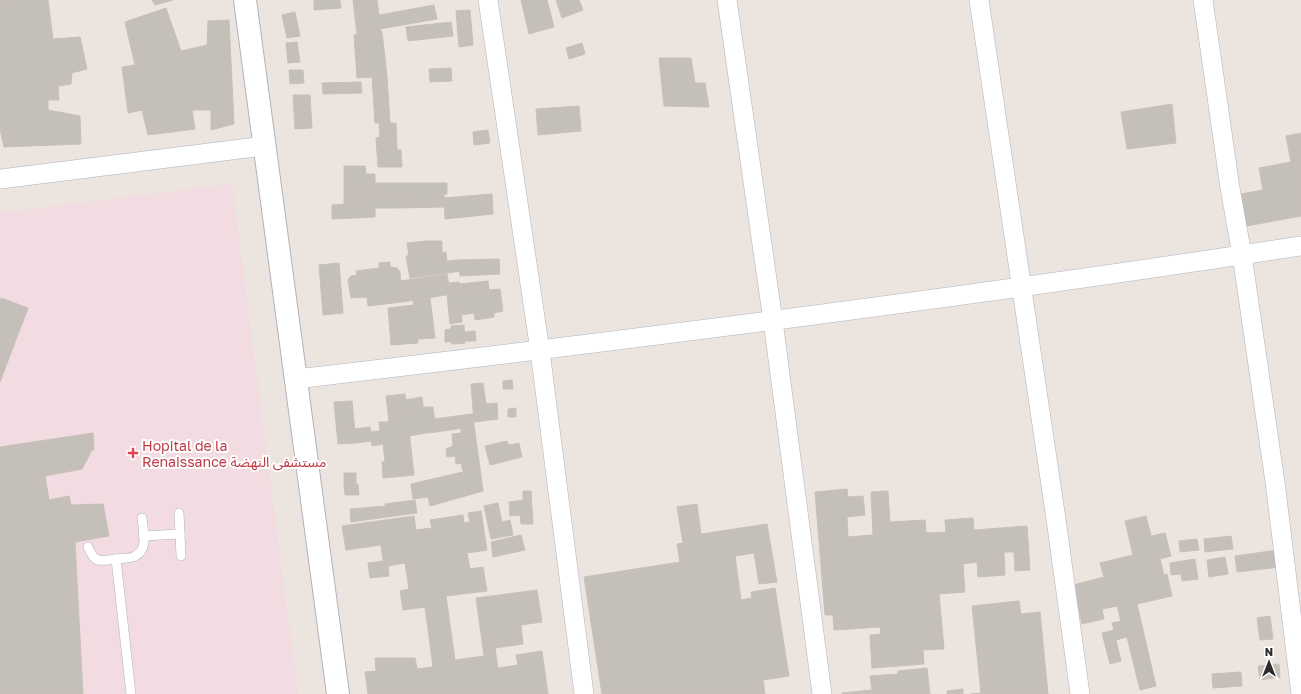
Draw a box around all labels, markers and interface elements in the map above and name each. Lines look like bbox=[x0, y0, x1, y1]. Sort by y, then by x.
place label: Hopital de la Renaissance مستشفى النهضة bbox=[142, 437, 326, 471]
marker: Hopital de la Renaissance مستشفى النهضة bbox=[127, 447, 139, 459]
north arrow bbox=[1249, 642, 1289, 682]
text: N bbox=[1265, 645, 1273, 658]

